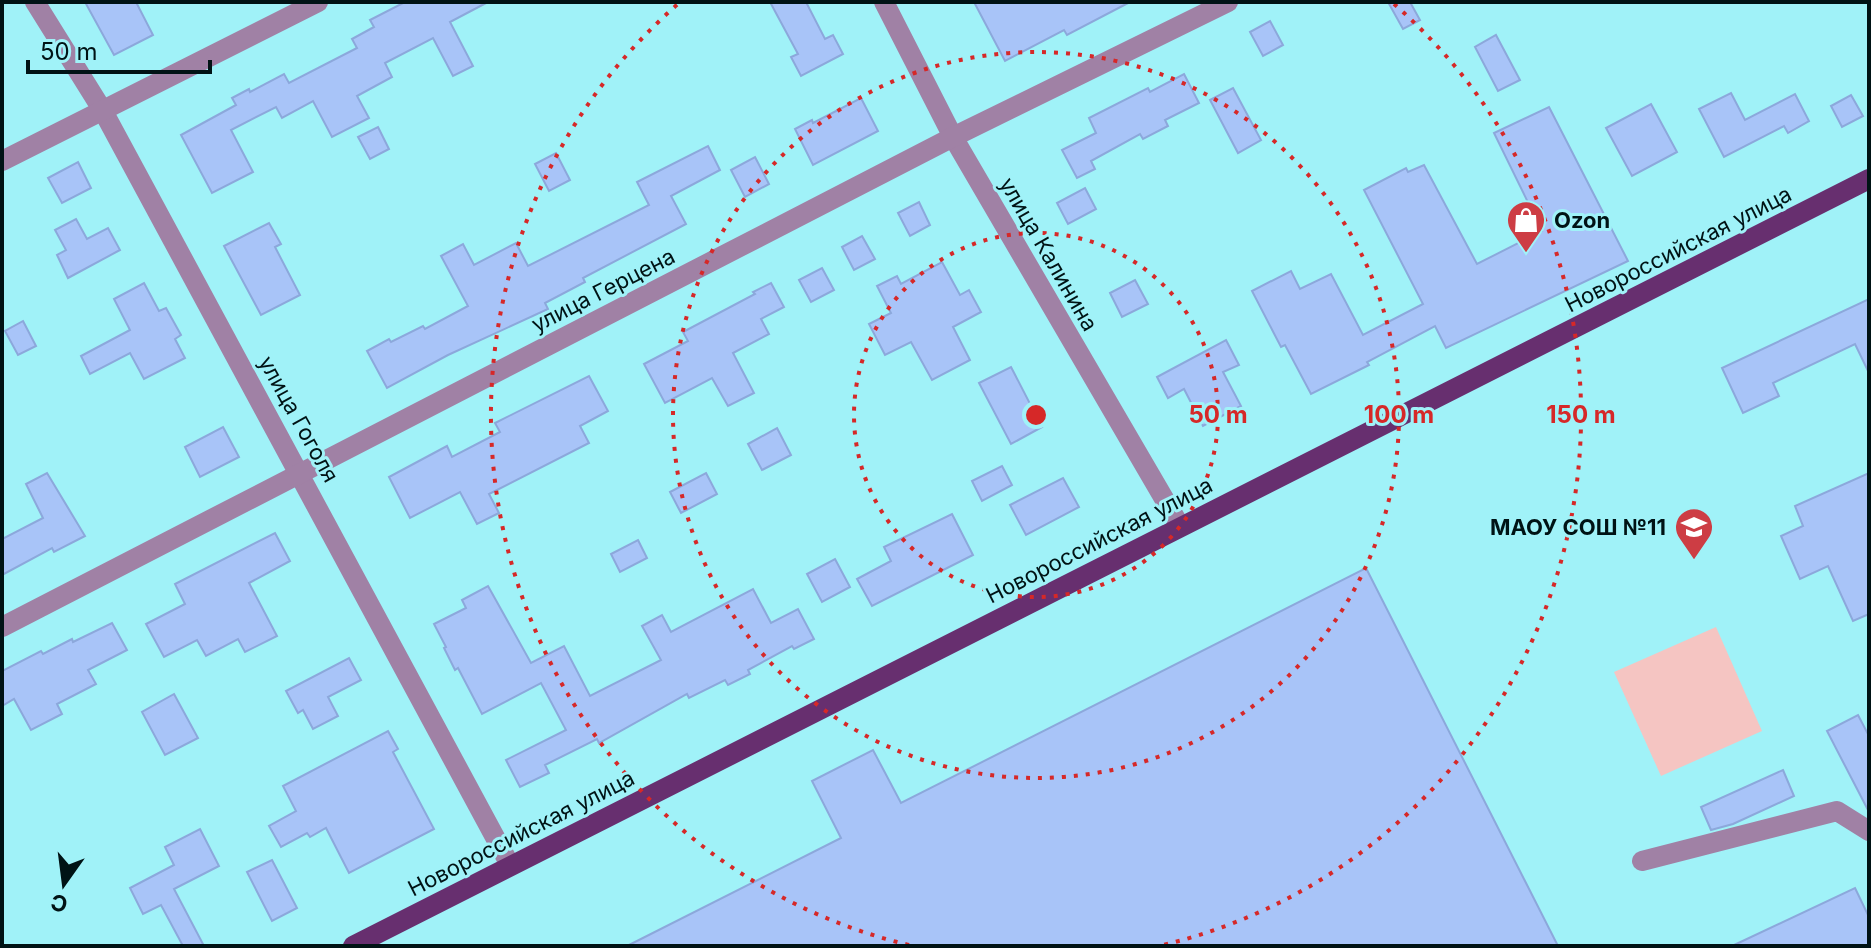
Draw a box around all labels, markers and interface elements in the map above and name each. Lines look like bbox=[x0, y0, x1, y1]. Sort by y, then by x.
scale bar bbox=[28, 24, 210, 74]
text: 50 m bbox=[40, 37, 98, 66]
street label: улица Калинина bbox=[995, 173, 1103, 335]
street label: Новороссийская улица bbox=[1560, 181, 1796, 317]
shop icon: Ozon bbox=[1505, 199, 1547, 254]
place label: Ozon bbox=[1554, 207, 1610, 233]
street label: улица Герцена bbox=[527, 243, 679, 337]
street label: улица Гоголя bbox=[254, 351, 344, 487]
text: 50 m bbox=[1188, 400, 1248, 429]
text: 100 m bbox=[1364, 400, 1434, 429]
text: 150 m bbox=[1546, 400, 1616, 429]
centre of rings bbox=[1022, 401, 1050, 429]
street label: Новороссийская улица bbox=[981, 472, 1217, 608]
school or university icon: МАОУ СОШ №11 bbox=[1673, 506, 1715, 561]
place label: МАОУ СОШ №11 bbox=[1490, 514, 1666, 540]
street label: Новороссийская улица bbox=[403, 765, 639, 901]
north arrow bbox=[24, 844, 104, 924]
text: С bbox=[48, 889, 70, 918]

